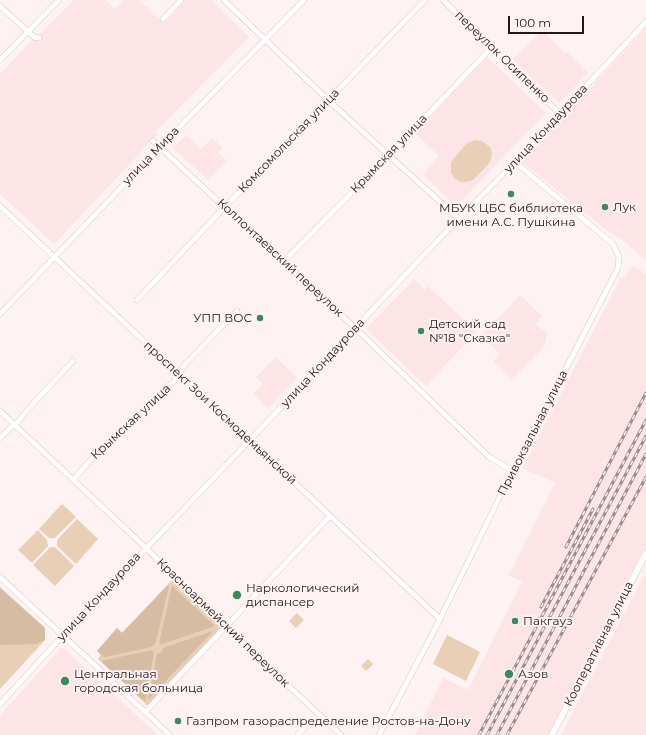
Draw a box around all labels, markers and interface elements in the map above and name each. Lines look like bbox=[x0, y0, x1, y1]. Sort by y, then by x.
street label: переулок Осипенко bbox=[452, 8, 552, 106]
scale bar bbox=[510, 8, 586, 34]
text: 100 m bbox=[515, 15, 551, 30]
street label: улица Кондаурова bbox=[501, 82, 591, 176]
street label: Комсомольская улица bbox=[235, 86, 343, 196]
street label: Крымская улица bbox=[348, 112, 430, 196]
street label: улица Мира bbox=[120, 124, 182, 188]
marker: МБУК ЦБС библиотека имени А.С. Пушкина bbox=[506, 189, 516, 199]
street label: Коллонтаевский переулок bbox=[214, 196, 346, 320]
place label: Лук bbox=[613, 200, 636, 214]
place label: МБУК ЦБС библиотека имени А.С. Пушкина bbox=[439, 201, 583, 229]
marker: Лук bbox=[600, 202, 610, 212]
place label: УПП ВОС bbox=[193, 311, 252, 325]
marker: УПП ВОС bbox=[255, 313, 265, 323]
street label: улица Кондаурова bbox=[278, 316, 368, 410]
place label: Детский сад №18 "Сказка" bbox=[429, 317, 510, 345]
marker: Детский сад №18 "Сказка" bbox=[416, 326, 426, 336]
street label: проспект Зои Космодемьянской bbox=[141, 338, 299, 488]
street label: Привокзальная улица bbox=[495, 368, 571, 498]
street label: Крымская улица bbox=[88, 381, 174, 463]
street label: улица Кондаурова bbox=[54, 550, 144, 644]
street label: Красноармейский переулок bbox=[153, 556, 293, 690]
street label: Кооперативная улица bbox=[561, 579, 637, 709]
place label: Наркологический диспансер bbox=[246, 581, 359, 609]
marker: Наркологический диспансер bbox=[231, 589, 243, 601]
place label: Пакгауз bbox=[523, 614, 573, 628]
marker: Пакгауз bbox=[510, 616, 520, 626]
place label: Центральная городская больница bbox=[74, 667, 203, 695]
place label: Азов bbox=[518, 667, 548, 681]
marker: Азов bbox=[503, 668, 515, 680]
marker: Центральная городская больница bbox=[59, 675, 71, 687]
place label: Газпром газораспределение Ростов-на-Дону bbox=[186, 714, 471, 728]
marker: Газпром газораспределение Ростов-на-Дону bbox=[173, 716, 183, 726]

